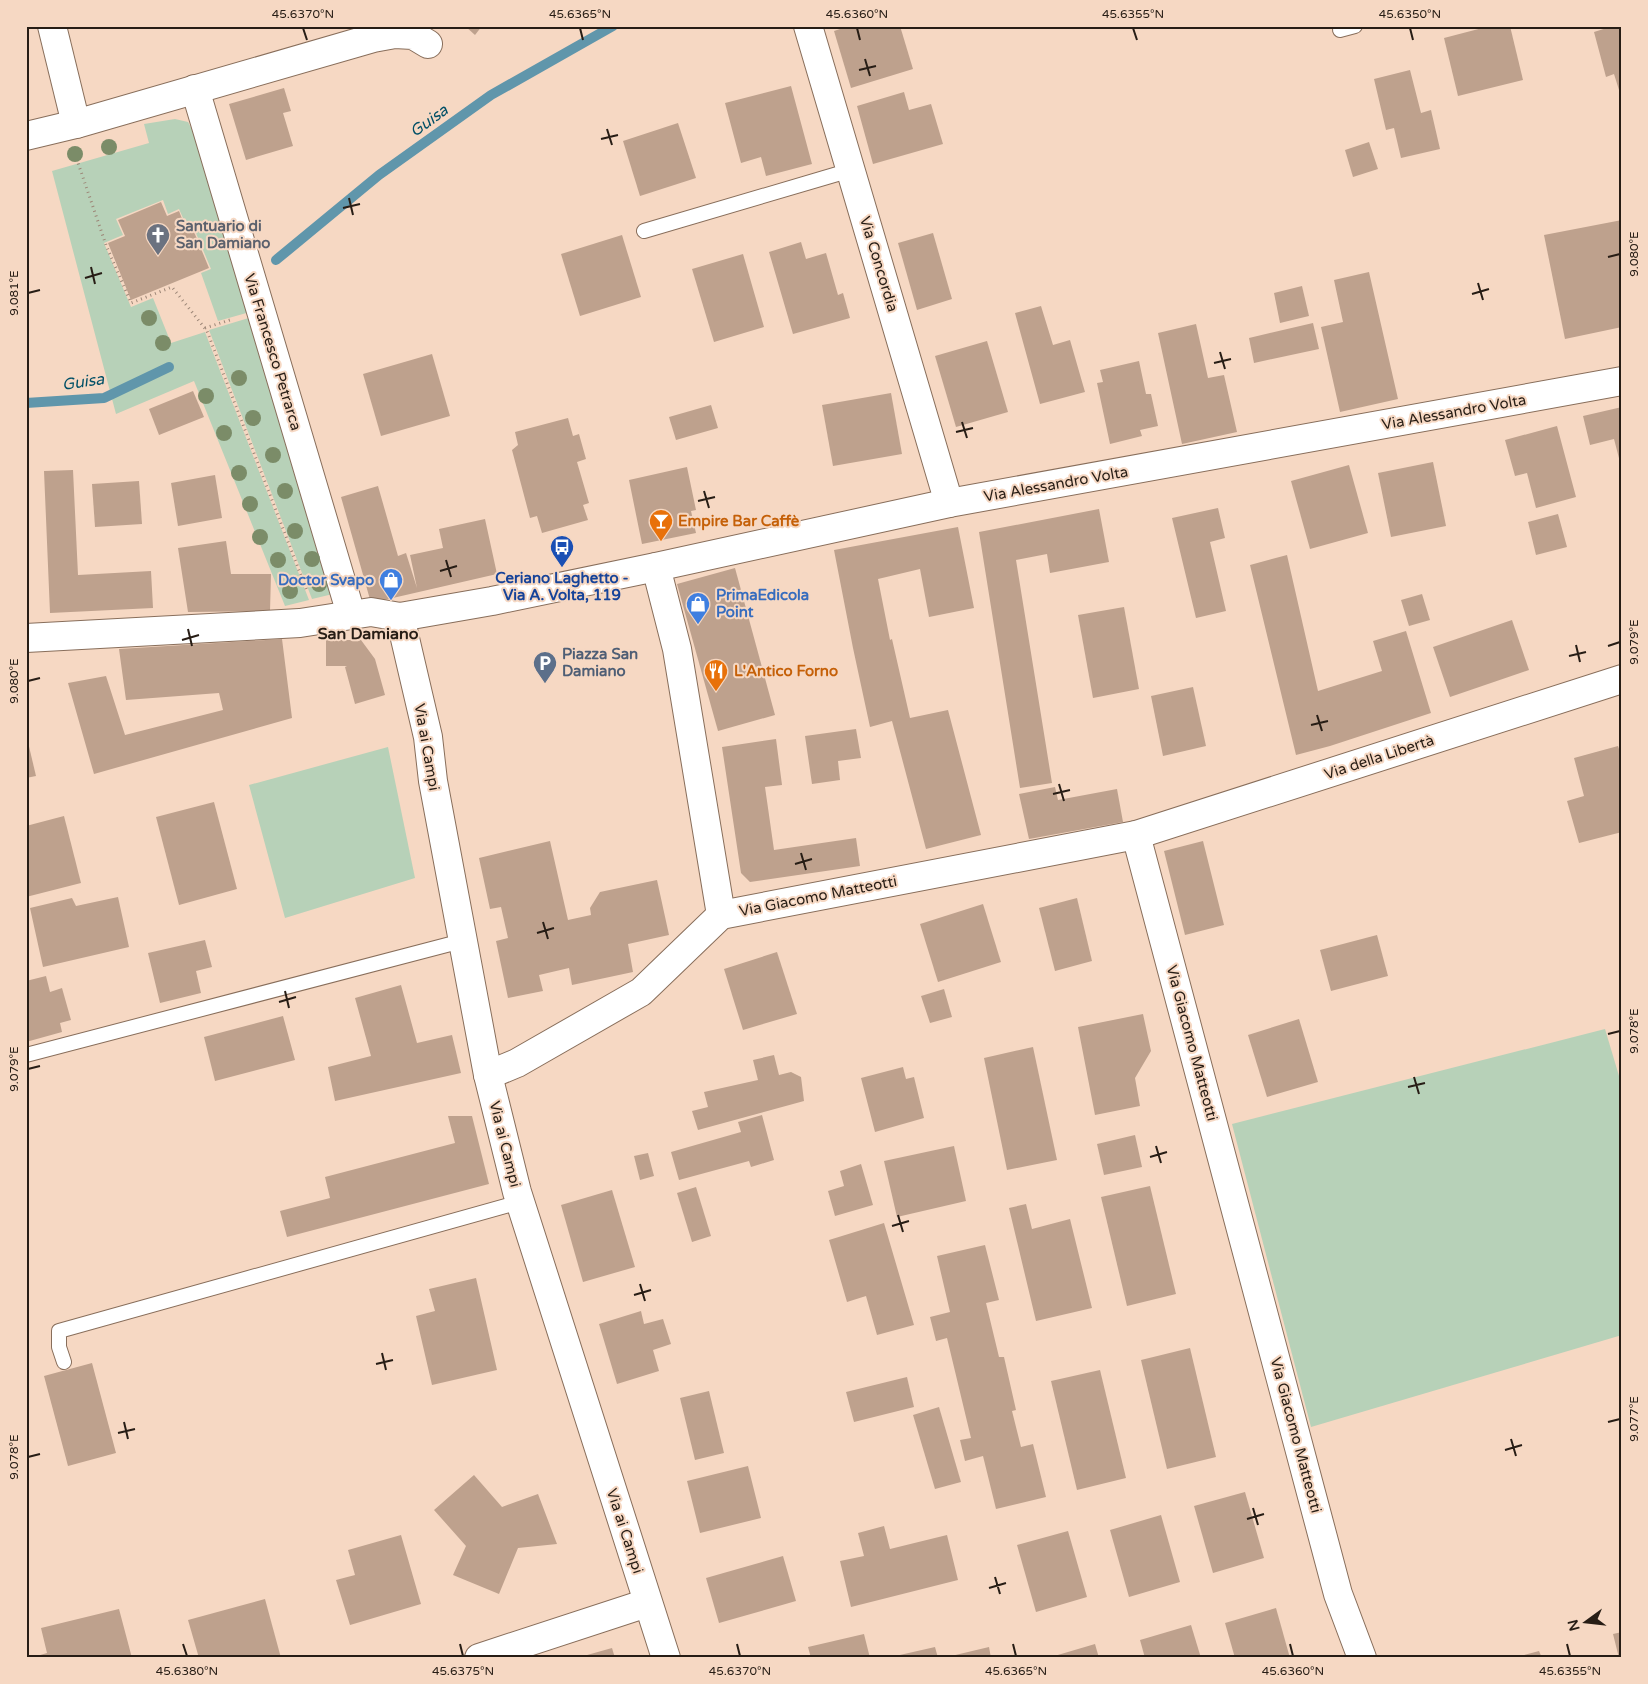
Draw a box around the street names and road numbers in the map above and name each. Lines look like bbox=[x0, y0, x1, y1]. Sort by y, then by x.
street label: Via Concordia bbox=[856, 214, 902, 314]
street label: Via Francesco Petrarca bbox=[241, 271, 305, 433]
street label: Via Alessandro Volta bbox=[1380, 390, 1528, 434]
street label: Via Alessandro Volta bbox=[982, 462, 1130, 506]
street label: Via ai Campi bbox=[410, 702, 444, 792]
street label: Via della Libertà bbox=[1322, 731, 1436, 783]
street label: Via Giacomo Matteotti bbox=[737, 872, 899, 920]
street label: Via Giacomo Matteotti bbox=[1163, 963, 1221, 1123]
street label: Via ai Campi bbox=[486, 1099, 524, 1189]
street label: Via Giacomo Matteotti bbox=[1267, 1355, 1325, 1515]
street label: Via ai Campi bbox=[603, 1486, 647, 1576]

